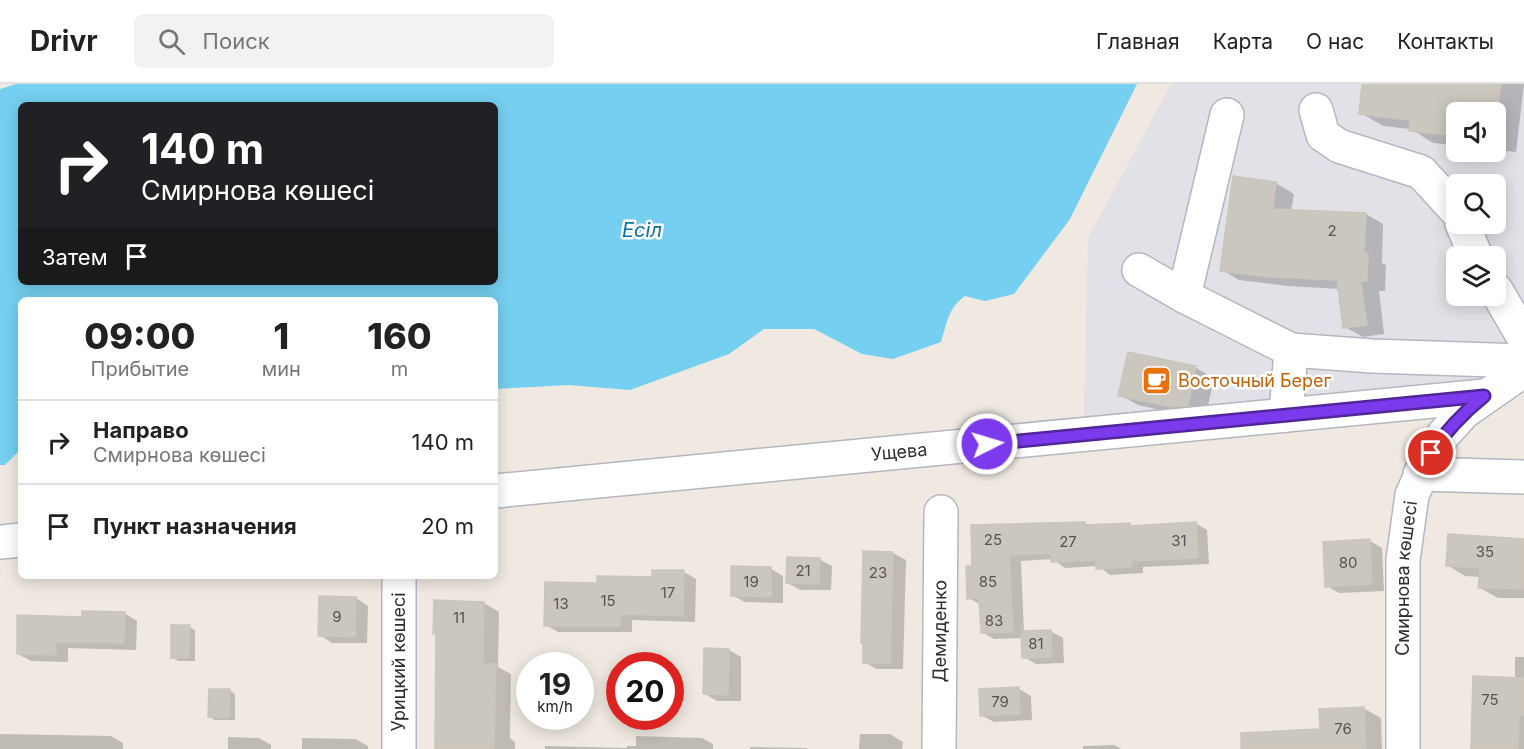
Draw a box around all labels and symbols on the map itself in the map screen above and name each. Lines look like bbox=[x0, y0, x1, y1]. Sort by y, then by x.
water label: Есіл bbox=[622, 218, 662, 242]
house number: 2 bbox=[1327, 221, 1337, 240]
cafe icon: Восточный Берег bbox=[1141, 365, 1173, 397]
place label: Восточный Берег bbox=[1178, 370, 1332, 391]
position arrow bbox=[955, 412, 1019, 476]
pin bbox=[1405, 427, 1456, 478]
street label: Ущева bbox=[870, 439, 928, 465]
street label: Смирнова көшесі bbox=[1392, 499, 1421, 656]
house number: 25 bbox=[984, 530, 1002, 549]
house number: 31 bbox=[1171, 531, 1187, 550]
house number: 27 bbox=[1059, 532, 1077, 551]
house number: 35 bbox=[1476, 542, 1494, 561]
house number: 80 bbox=[1339, 553, 1357, 572]
house number: 21 bbox=[795, 561, 811, 580]
house number: 23 bbox=[869, 563, 887, 582]
house number: 19 bbox=[743, 572, 759, 591]
house number: 85 bbox=[979, 572, 997, 591]
street label: Демиденко bbox=[929, 580, 950, 682]
house number: 17 bbox=[661, 583, 675, 602]
house number: 15 bbox=[600, 591, 616, 610]
street label: Урицкий көшесі bbox=[388, 592, 409, 732]
house number: 13 bbox=[553, 594, 569, 613]
house number: 9 bbox=[332, 607, 342, 626]
house number: 11 bbox=[453, 608, 465, 627]
house number: 83 bbox=[985, 611, 1003, 630]
house number: 81 bbox=[1028, 634, 1044, 653]
speed limit sign: 20 bbox=[606, 652, 684, 730]
house number: 75 bbox=[1481, 690, 1499, 709]
house number: 79 bbox=[991, 692, 1009, 711]
house number: 76 bbox=[1334, 719, 1352, 738]

